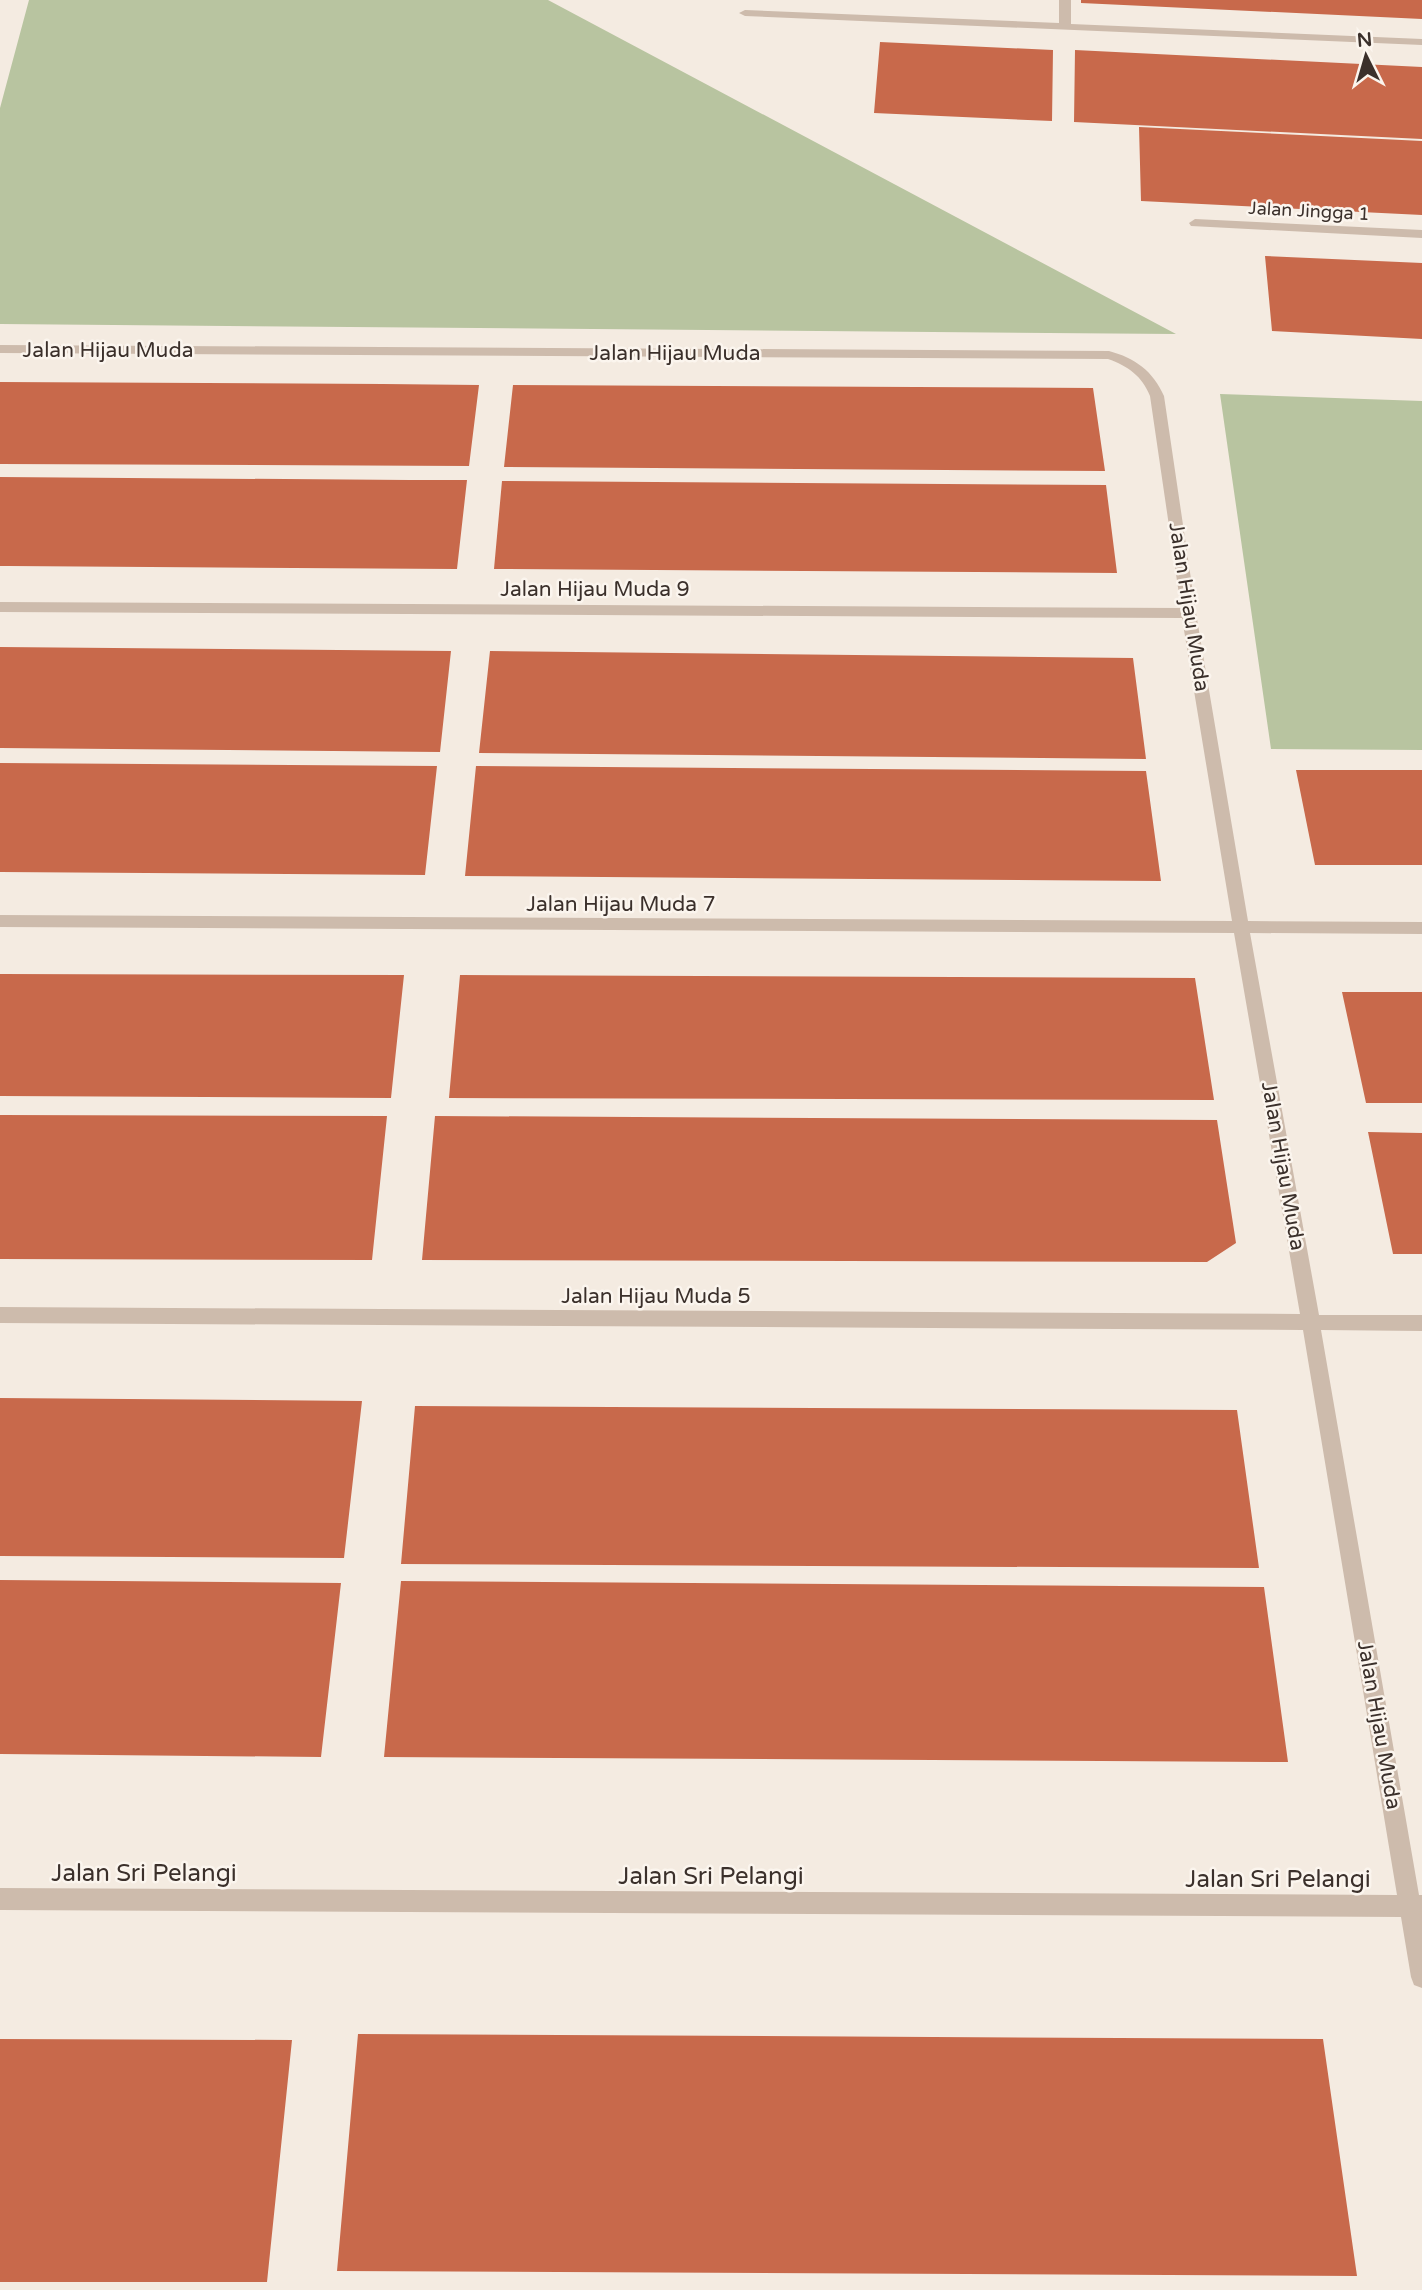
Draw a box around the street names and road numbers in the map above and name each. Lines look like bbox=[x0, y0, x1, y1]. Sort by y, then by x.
street label: Jalan Jingga 1 bbox=[1248, 197, 1370, 225]
street label: Jalan Hijau Muda bbox=[23, 338, 193, 363]
street label: Jalan Hijau Muda bbox=[590, 341, 760, 366]
street label: Jalan Hijau Muda bbox=[1163, 521, 1215, 693]
street label: Jalan Hijau Muda 9 bbox=[500, 577, 690, 602]
street label: Jalan Hijau Muda 7 bbox=[526, 892, 716, 917]
street label: Jalan Hijau Muda bbox=[1256, 1080, 1310, 1252]
street label: Jalan Hijau Muda 5 bbox=[561, 1284, 751, 1309]
street label: Jalan Hijau Muda bbox=[1352, 1639, 1406, 1811]
street label: Jalan Sri Pelangi bbox=[51, 1859, 237, 1888]
street label: Jalan Sri Pelangi bbox=[618, 1862, 804, 1891]
street label: Jalan Sri Pelangi bbox=[1185, 1865, 1371, 1894]

